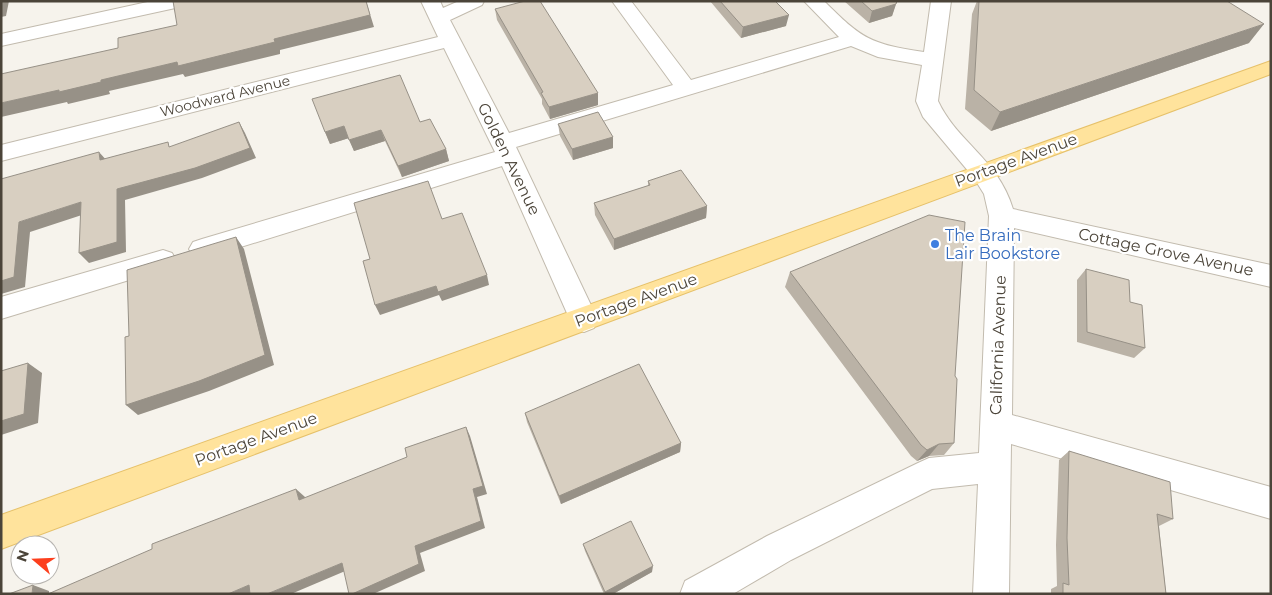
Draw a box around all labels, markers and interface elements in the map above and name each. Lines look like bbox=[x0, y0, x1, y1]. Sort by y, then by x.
street label: Woodward Avenue bbox=[158, 71, 292, 121]
street label: Golden Avenue bbox=[474, 100, 544, 218]
street label: Portage Avenue bbox=[952, 129, 1080, 191]
street label: Cottage Grove Avenue bbox=[1077, 224, 1255, 280]
place label: The Brain Lair Bookstore bbox=[945, 226, 1060, 263]
marker: The Brain Lair Bookstore bbox=[929, 238, 941, 250]
street label: Portage Avenue bbox=[572, 269, 700, 331]
street label: California Avenue bbox=[986, 275, 1010, 415]
street label: Portage Avenue bbox=[192, 408, 320, 470]
north arrow bbox=[10, 535, 60, 585]
text: N bbox=[12, 547, 33, 564]

